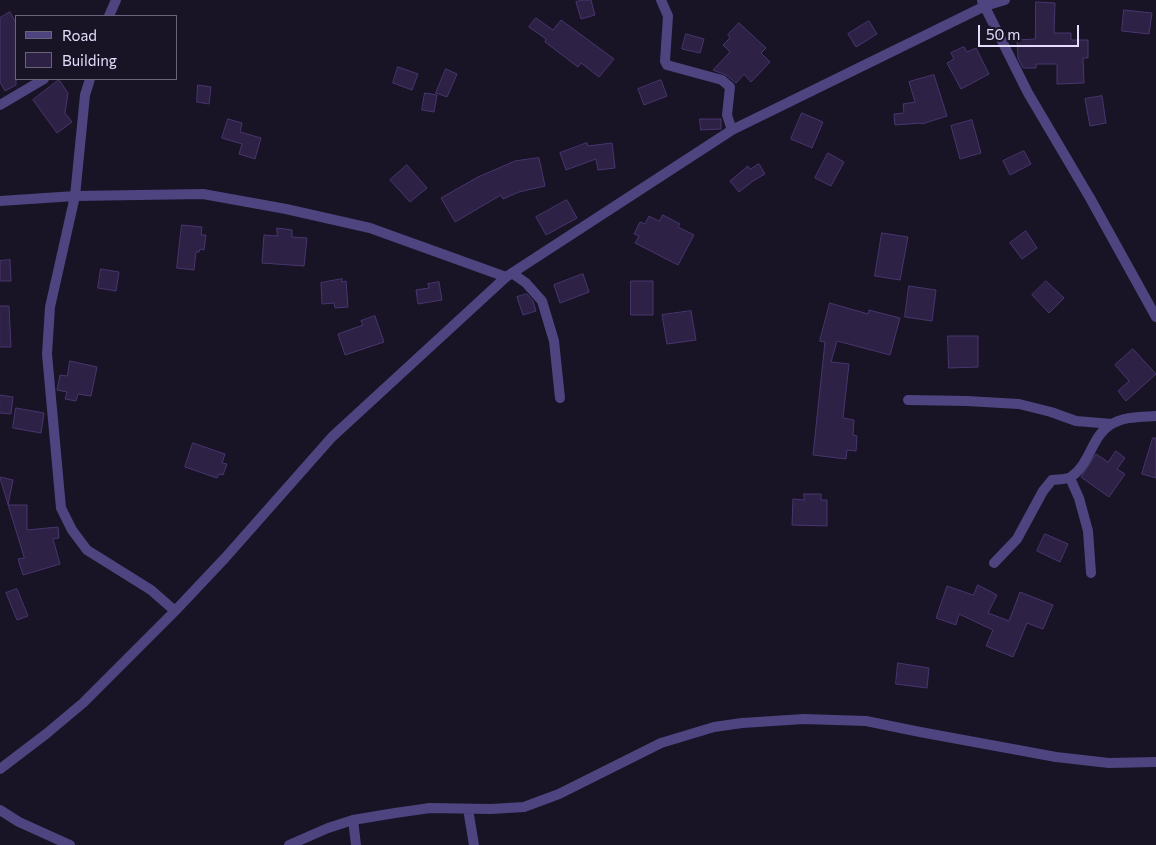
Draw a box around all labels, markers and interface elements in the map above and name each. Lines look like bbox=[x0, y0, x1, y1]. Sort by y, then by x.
legend bbox=[15, 15, 178, 80]
scale bar bbox=[981, 15, 1082, 47]
text: 50 m bbox=[986, 25, 1020, 43]
text: Road bbox=[62, 26, 97, 44]
text: Building bbox=[62, 51, 117, 69]

